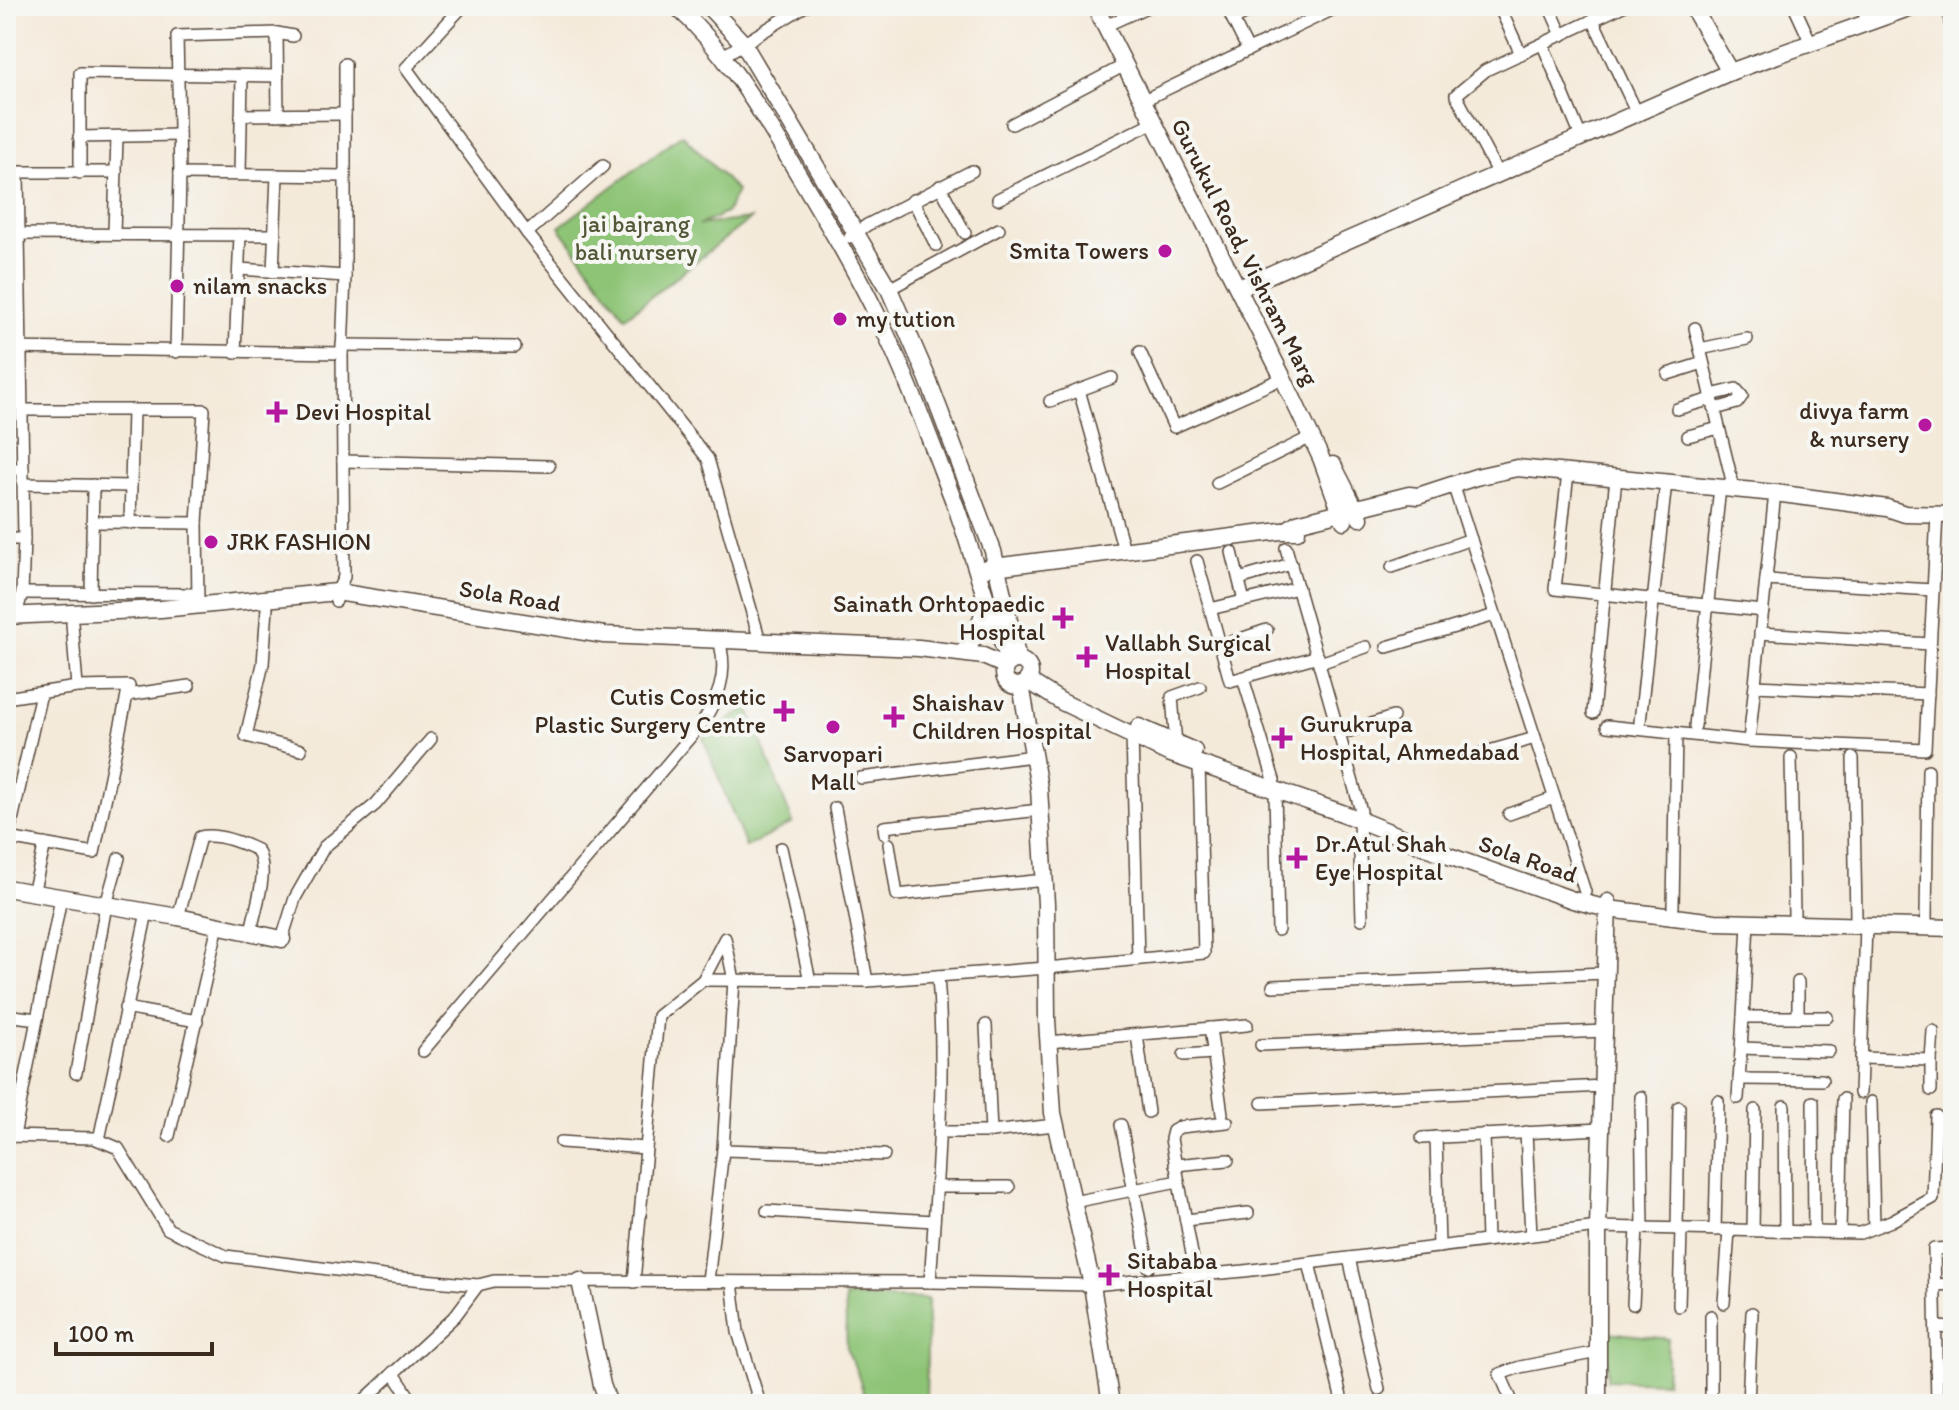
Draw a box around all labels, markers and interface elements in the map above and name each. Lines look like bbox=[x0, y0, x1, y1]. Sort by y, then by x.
street label: Gurukul Road, Vishram Marg bbox=[1165, 113, 1326, 391]
park label: jai bajrang bali nursery bbox=[575, 209, 697, 266]
place label: Smita Towers bbox=[1009, 236, 1149, 265]
marker: Smita Towers bbox=[1156, 242, 1174, 260]
place label: nilam snacks bbox=[193, 271, 327, 300]
marker: nilam snacks bbox=[168, 277, 186, 295]
place label: my tution bbox=[856, 304, 955, 333]
marker: my tution bbox=[831, 310, 849, 328]
place label: divya farm & nursery bbox=[1799, 396, 1909, 453]
place label: Devi Hospital bbox=[295, 397, 431, 426]
marker: Devi Hospital bbox=[266, 401, 288, 423]
marker: divya farm & nursery bbox=[1916, 416, 1934, 434]
place label: JRK FASHION bbox=[227, 527, 371, 556]
marker: JRK FASHION bbox=[202, 533, 220, 551]
street label: Sola Road bbox=[457, 573, 563, 618]
place label: Sainath Orhtopaedic Hospital bbox=[833, 589, 1045, 646]
marker: Sainath Orhtopaedic Hospital bbox=[1052, 607, 1074, 629]
place label: Vallabh Surgical Hospital bbox=[1105, 628, 1271, 685]
marker: Vallabh Surgical Hospital bbox=[1076, 646, 1098, 668]
place label: Cutis Cosmetic Plastic Surgery Centre bbox=[535, 682, 766, 739]
place label: Shaishav Children Hospital bbox=[912, 688, 1092, 745]
marker: Cutis Cosmetic Plastic Surgery Centre bbox=[773, 700, 795, 722]
marker: Shaishav Children Hospital bbox=[883, 706, 905, 728]
place label: Gurukrupa Hospital, Ahmedabad bbox=[1300, 709, 1519, 766]
marker: Sarvopari Mall bbox=[824, 718, 842, 736]
marker: Gurukrupa Hospital, Ahmedabad bbox=[1271, 727, 1293, 749]
place label: Sarvopari Mall bbox=[783, 739, 883, 796]
street label: Sola Road bbox=[1475, 828, 1581, 889]
place label: Dr.Atul Shah Eye Hospital bbox=[1315, 829, 1447, 886]
marker: Dr.Atul Shah Eye Hospital bbox=[1286, 847, 1308, 869]
place label: Sitababa Hospital bbox=[1127, 1246, 1218, 1303]
marker: Sitababa Hospital bbox=[1098, 1264, 1120, 1286]
scale bar bbox=[56, 1306, 212, 1356]
text: 100 m bbox=[68, 1319, 134, 1348]

